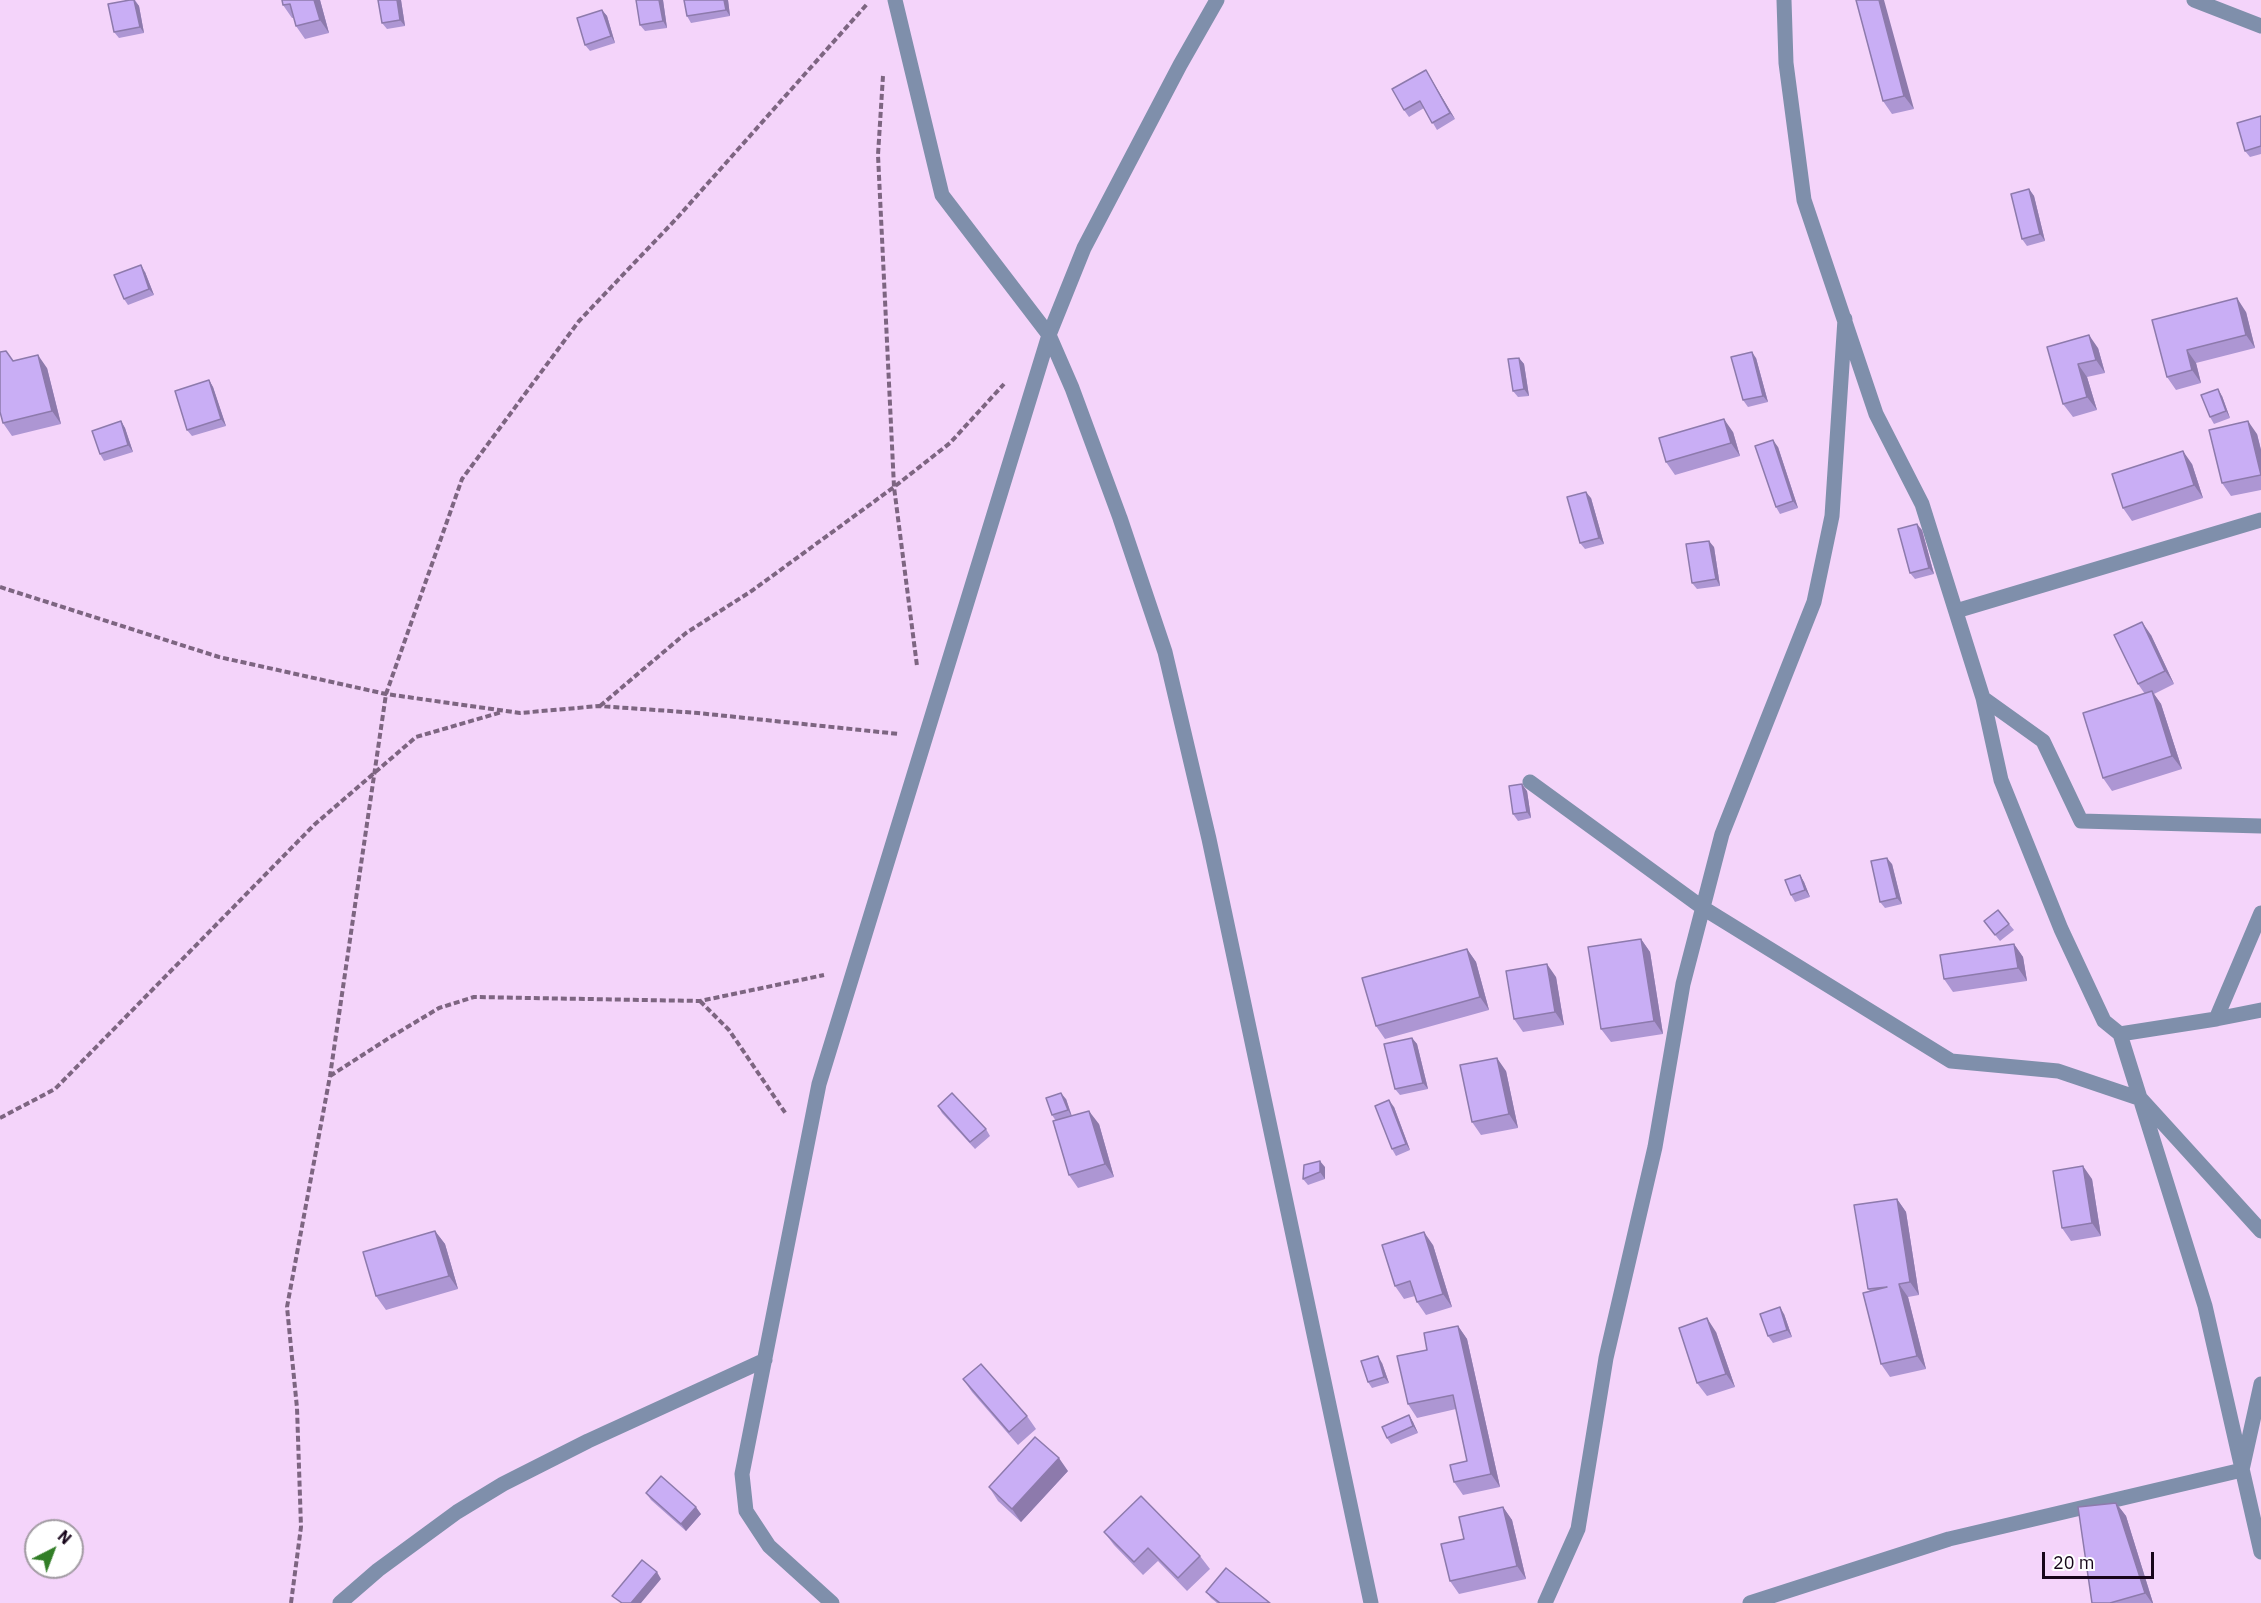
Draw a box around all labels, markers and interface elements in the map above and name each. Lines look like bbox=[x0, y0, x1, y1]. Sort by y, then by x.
north arrow bbox=[24, 1519, 84, 1579]
text: N bbox=[54, 1526, 76, 1548]
scale bar bbox=[2045, 1540, 2158, 1578]
text: 20 m bbox=[2053, 1551, 2095, 1574]

